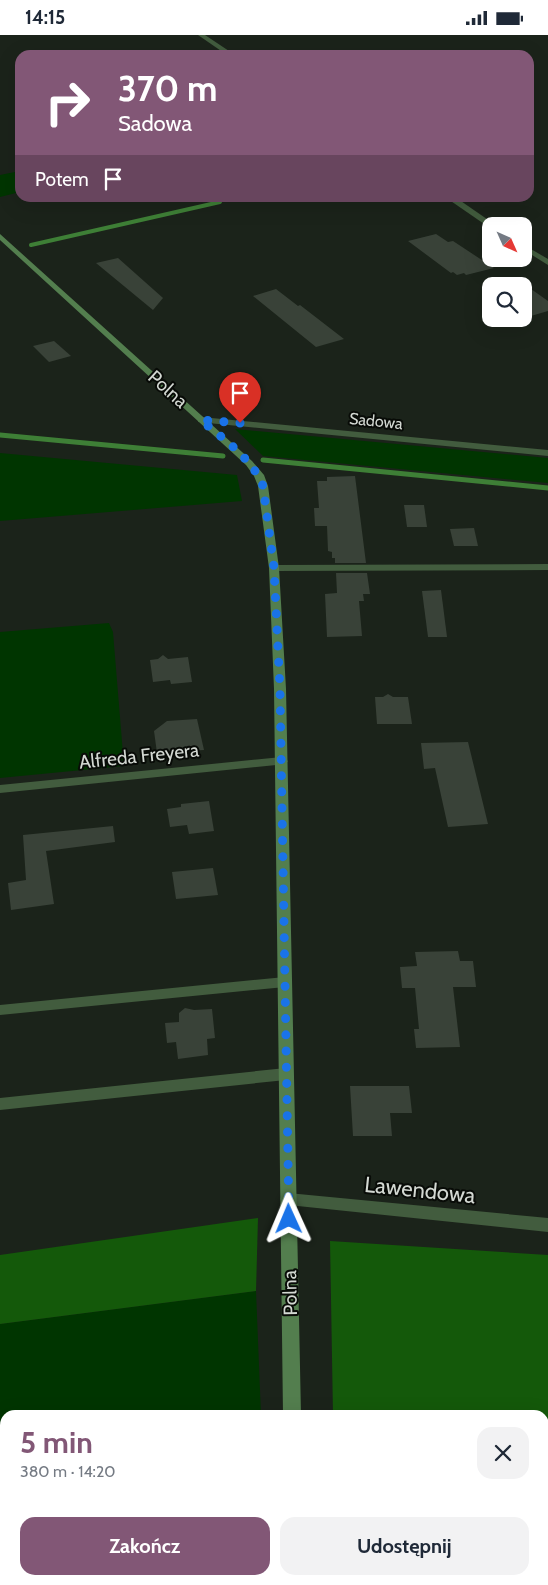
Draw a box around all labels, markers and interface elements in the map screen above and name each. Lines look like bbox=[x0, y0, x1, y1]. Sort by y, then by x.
text: 14:15 bbox=[25, 6, 65, 29]
text: 370 m bbox=[118, 67, 217, 110]
icon: right bbox=[35, 70, 100, 135]
text: Sadowa bbox=[118, 110, 192, 137]
icon: arrive bbox=[99, 165, 127, 193]
text: Potem bbox=[35, 168, 89, 191]
north arrow bbox=[482, 217, 532, 267]
map controls bbox=[482, 217, 532, 327]
button: search bbox=[482, 277, 532, 327]
street label: Polna bbox=[143, 365, 193, 413]
pin bbox=[219, 372, 261, 423]
icon: arrive bbox=[226, 379, 254, 407]
street label: Sadowa bbox=[348, 409, 404, 433]
street label: Alfreda Freyera bbox=[78, 738, 200, 774]
street label: Lawendowa bbox=[363, 1171, 477, 1209]
position arrow bbox=[262, 1192, 314, 1244]
street label: Polna bbox=[278, 1270, 302, 1316]
text: 5 min bbox=[20, 1424, 93, 1461]
button: close bbox=[477, 1427, 529, 1479]
text: 380 m · 14:20 bbox=[20, 1462, 116, 1481]
button: Zakończ bbox=[20, 1517, 270, 1575]
button: Udostępnij bbox=[280, 1517, 529, 1575]

